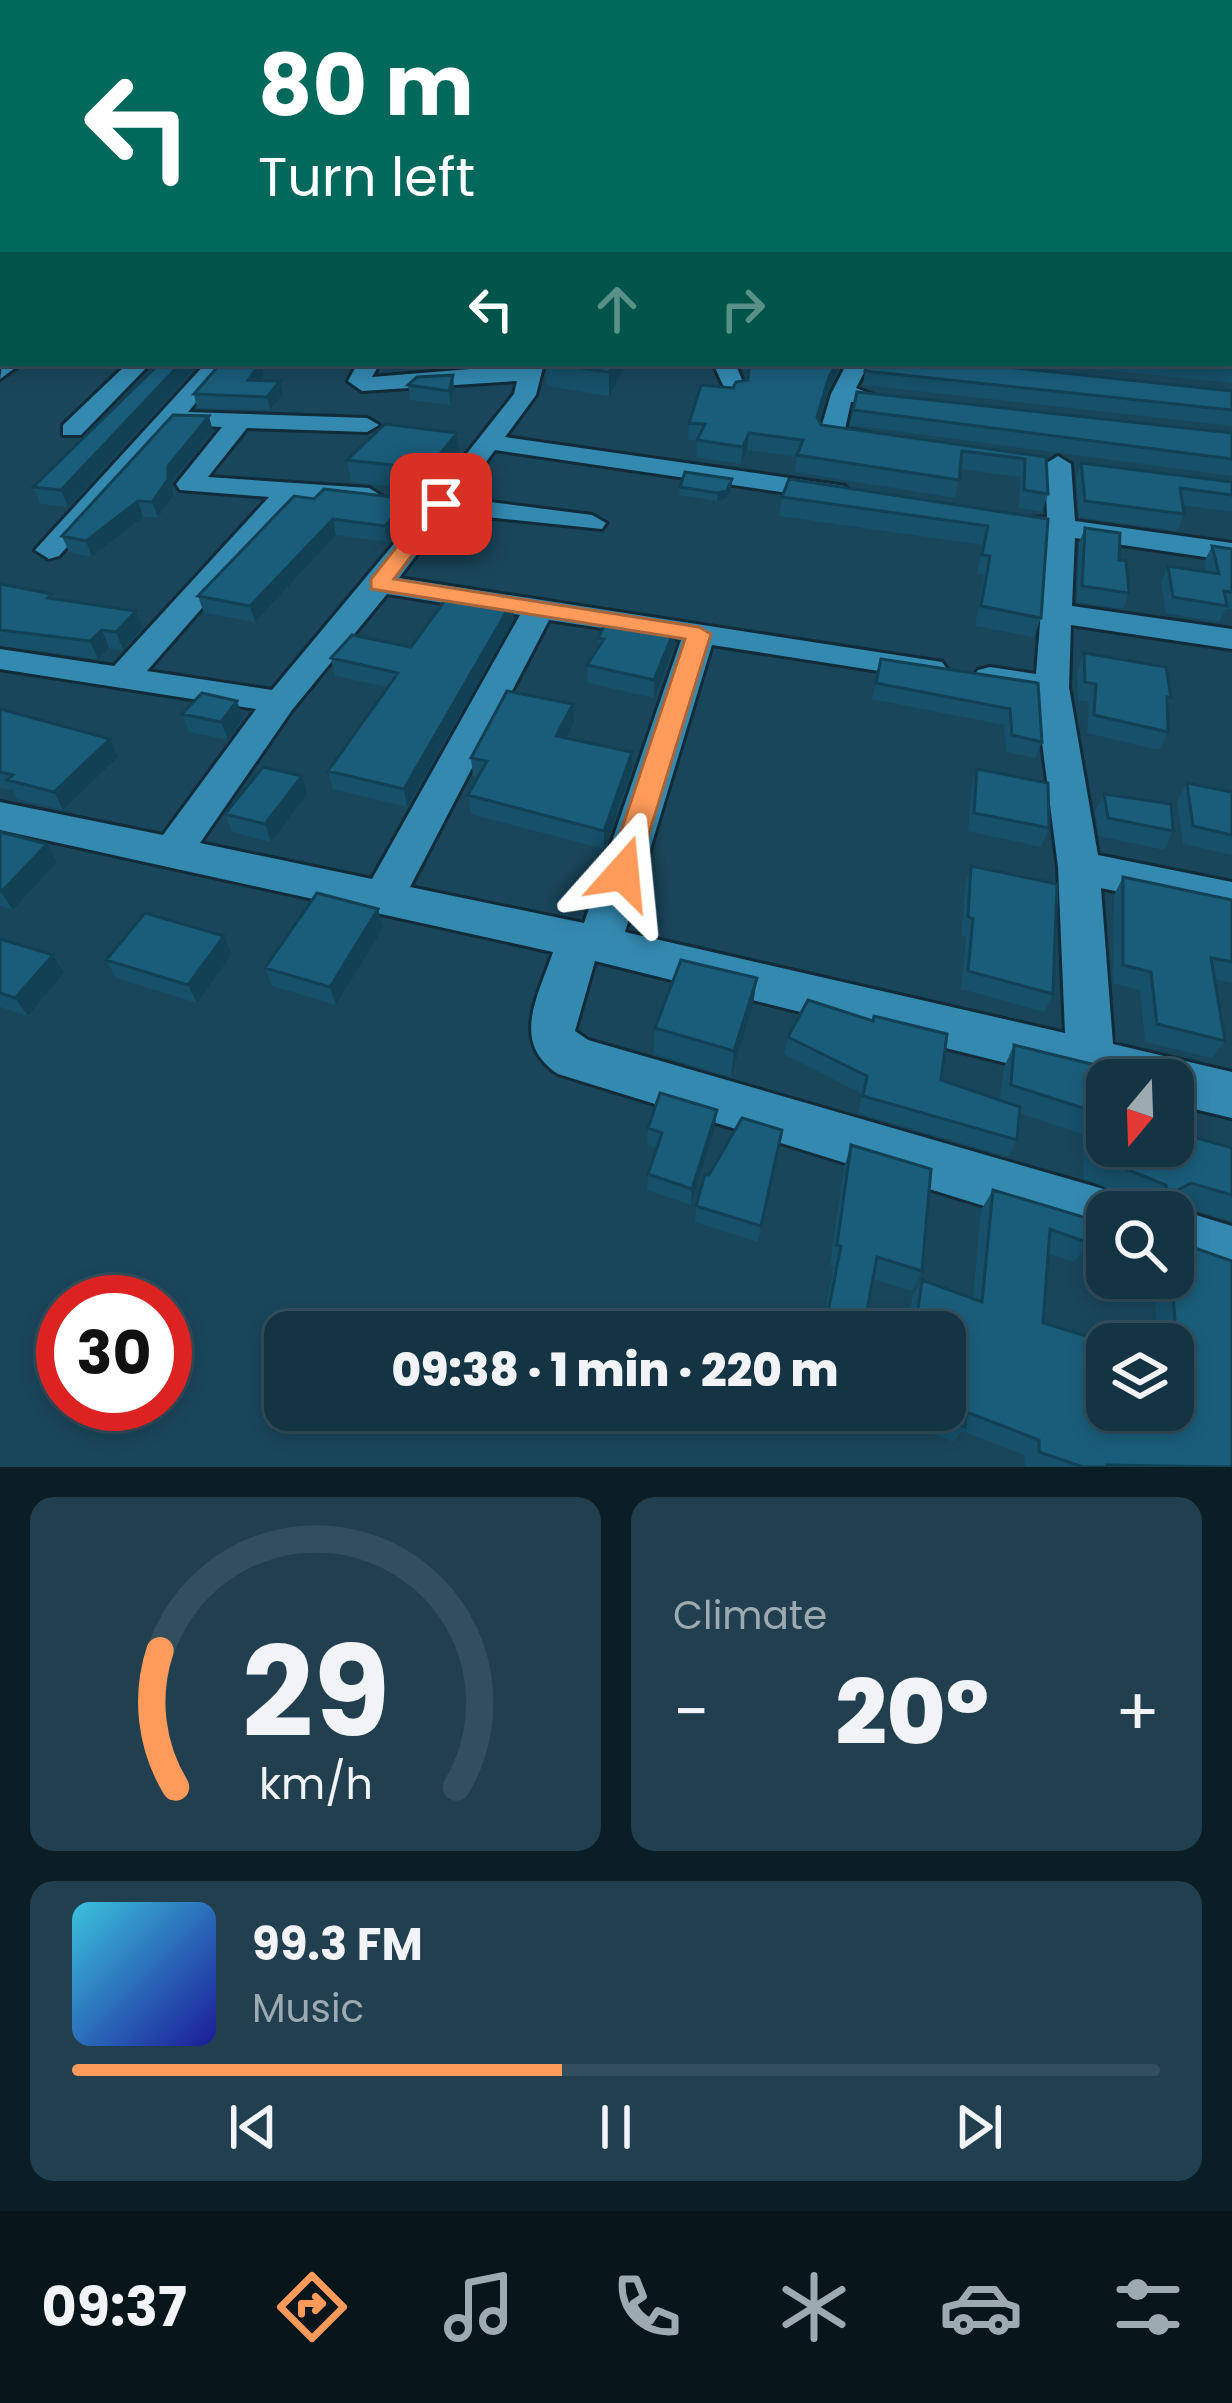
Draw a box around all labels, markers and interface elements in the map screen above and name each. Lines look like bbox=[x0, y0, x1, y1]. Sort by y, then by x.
text: 80 m bbox=[258, 27, 474, 144]
icon: left bbox=[60, 48, 216, 204]
text: Turn left bbox=[258, 139, 475, 215]
icon: left bbox=[458, 276, 524, 342]
icon: ahead bbox=[584, 276, 650, 342]
icon: right bbox=[710, 276, 776, 342]
pin bbox=[390, 453, 492, 555]
icon: arrive bbox=[408, 471, 474, 537]
position arrow bbox=[560, 810, 686, 936]
north arrow bbox=[1086, 1059, 1194, 1167]
map controls bbox=[1086, 1059, 1194, 1431]
button: search bbox=[1086, 1191, 1194, 1299]
speed limit sign: 30 bbox=[36, 1275, 192, 1431]
button: layers bbox=[1086, 1323, 1194, 1431]
text: 09:38 · 1 min · 220 m bbox=[392, 1339, 838, 1402]
text: Climate bbox=[673, 1588, 827, 1643]
text: 29 bbox=[241, 1605, 390, 1780]
text: 20° bbox=[835, 1649, 989, 1776]
text: − bbox=[673, 1666, 709, 1758]
text: + bbox=[1115, 1666, 1160, 1758]
text: km/h bbox=[258, 1754, 373, 1814]
text: 99.3 FM bbox=[252, 1913, 423, 1976]
text: Music bbox=[252, 1981, 364, 2036]
icon: previous bbox=[220, 2094, 286, 2160]
icon: pause bbox=[583, 2094, 649, 2160]
icon: next bbox=[946, 2094, 1012, 2160]
icon: directions bbox=[270, 2265, 354, 2349]
icon: music bbox=[437, 2265, 521, 2349]
icon: phone bbox=[605, 2265, 689, 2349]
icon: climate bbox=[772, 2265, 856, 2349]
icon: car bbox=[939, 2265, 1023, 2349]
icon: filters bbox=[1106, 2265, 1190, 2349]
text: 09:37 bbox=[42, 2269, 187, 2345]

